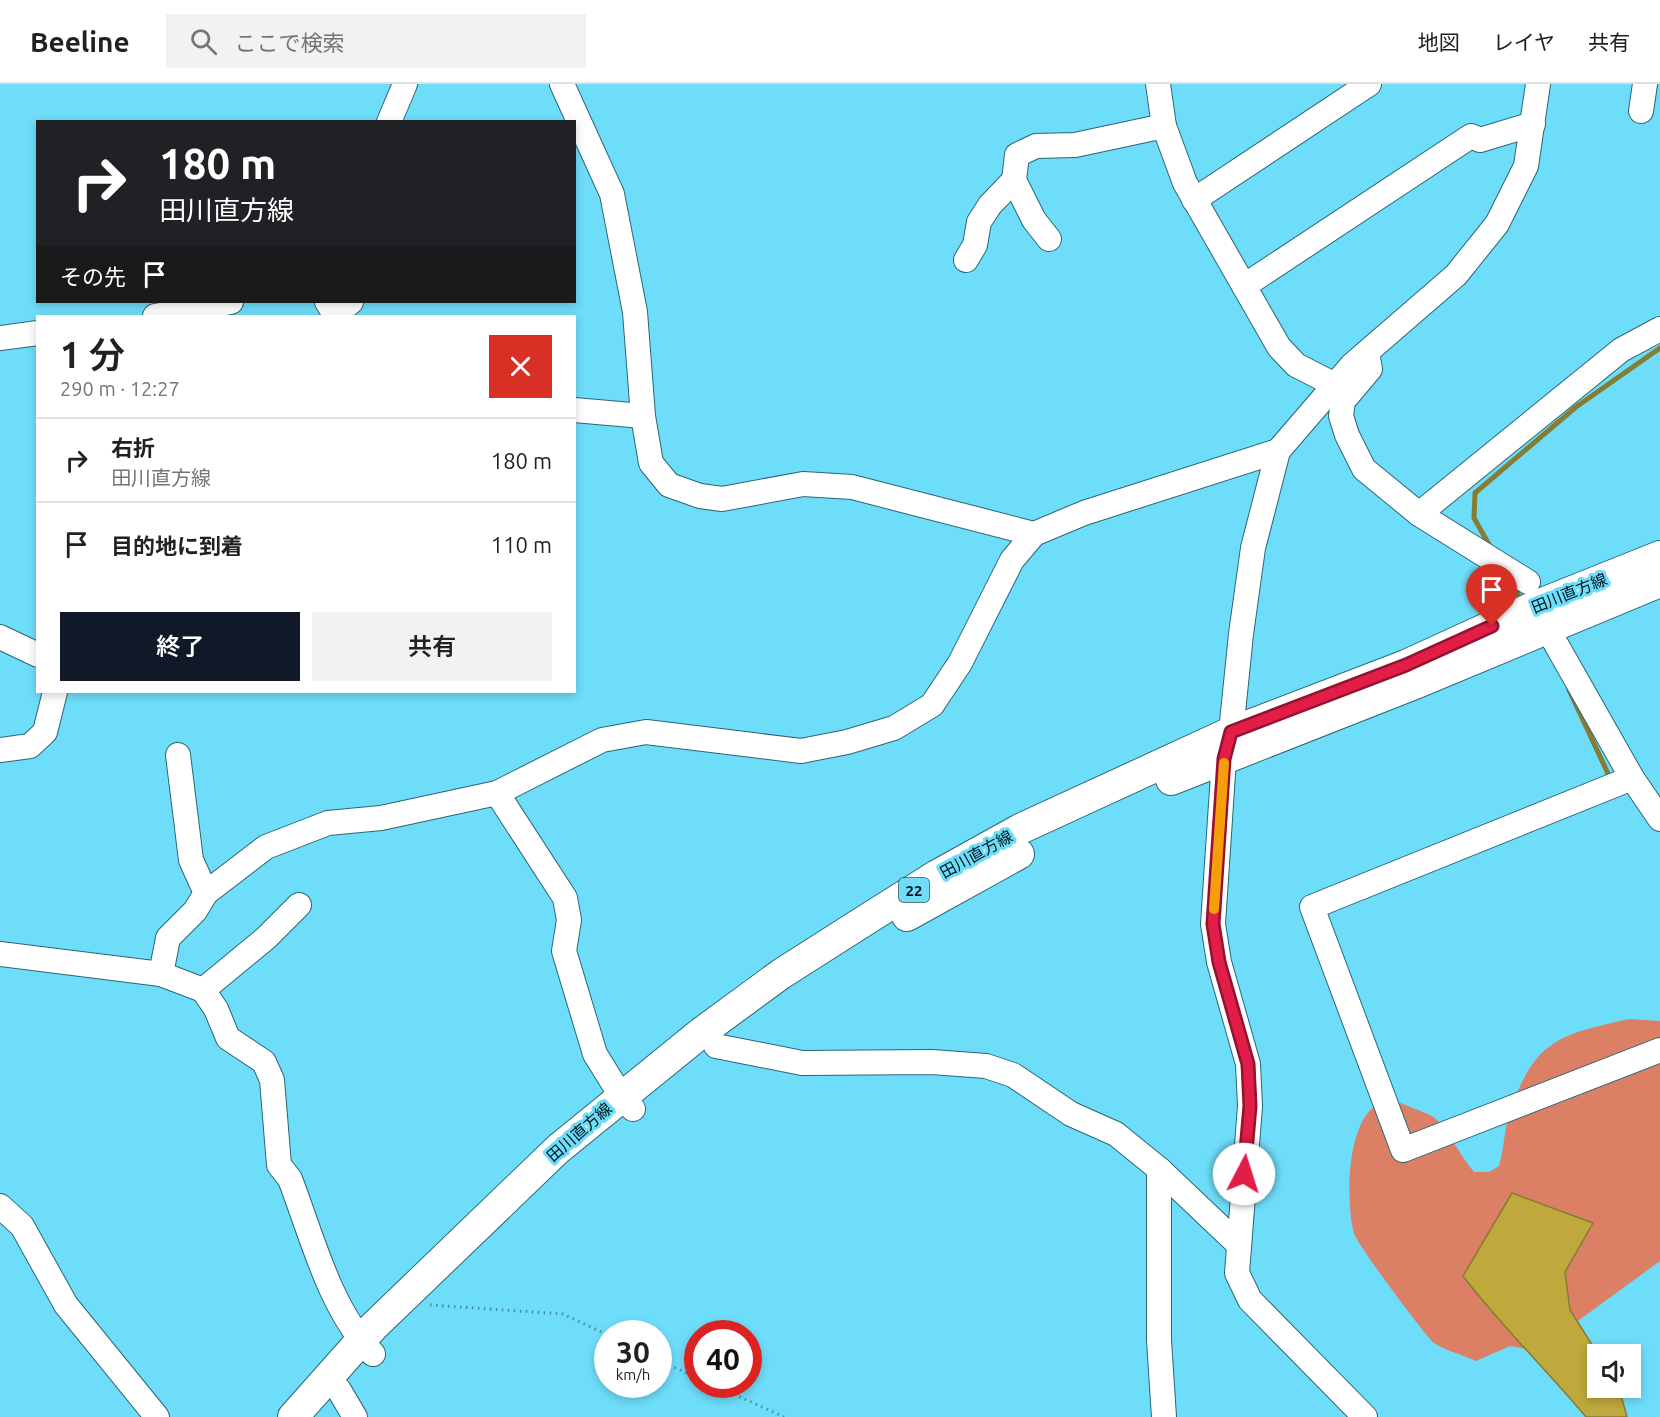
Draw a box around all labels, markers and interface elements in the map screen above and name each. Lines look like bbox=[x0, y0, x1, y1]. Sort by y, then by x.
search box bbox=[166, 14, 586, 68]
icon: search bbox=[187, 25, 220, 58]
text: Beeline bbox=[30, 26, 130, 57]
text: ここで検索 bbox=[235, 30, 345, 55]
text: 地図 bbox=[1418, 30, 1460, 54]
text: レイヤ bbox=[1493, 30, 1555, 54]
text: 共有 bbox=[1588, 30, 1630, 54]
text: 180 m bbox=[159, 140, 276, 187]
icon: right bbox=[60, 144, 138, 222]
text: 田川直方線 bbox=[159, 195, 294, 225]
icon: arrive bbox=[138, 258, 171, 291]
text: その先 bbox=[60, 264, 126, 289]
text: 1 分 bbox=[60, 334, 125, 375]
button: close bbox=[489, 335, 552, 398]
text: 290 m · 12:27 bbox=[60, 377, 180, 400]
text: 右折 bbox=[111, 435, 155, 460]
icon: right bbox=[60, 444, 93, 477]
text: 180 m bbox=[491, 448, 552, 473]
text: 田川直方線 bbox=[111, 466, 211, 489]
icon: arrive bbox=[60, 528, 93, 561]
text: 110 m bbox=[491, 532, 552, 557]
text: 目的地に到着 bbox=[111, 533, 243, 558]
pin bbox=[1466, 564, 1517, 626]
street label: 田川直方線 bbox=[1529, 570, 1609, 616]
icon: arrive bbox=[1475, 573, 1508, 606]
button: 終了 bbox=[60, 612, 300, 681]
button: 共有 bbox=[312, 612, 552, 681]
street label: 田川直方線 bbox=[937, 827, 1015, 881]
road number: 22 bbox=[899, 878, 929, 902]
street label: 田川直方線 bbox=[543, 1099, 615, 1165]
position arrow bbox=[1212, 1142, 1276, 1206]
speed limit sign: 40 bbox=[684, 1320, 762, 1398]
text: 30 bbox=[616, 1335, 650, 1369]
map controls bbox=[1587, 1344, 1641, 1398]
button: sound bbox=[1587, 1344, 1641, 1398]
text: km/h bbox=[616, 1366, 650, 1383]

